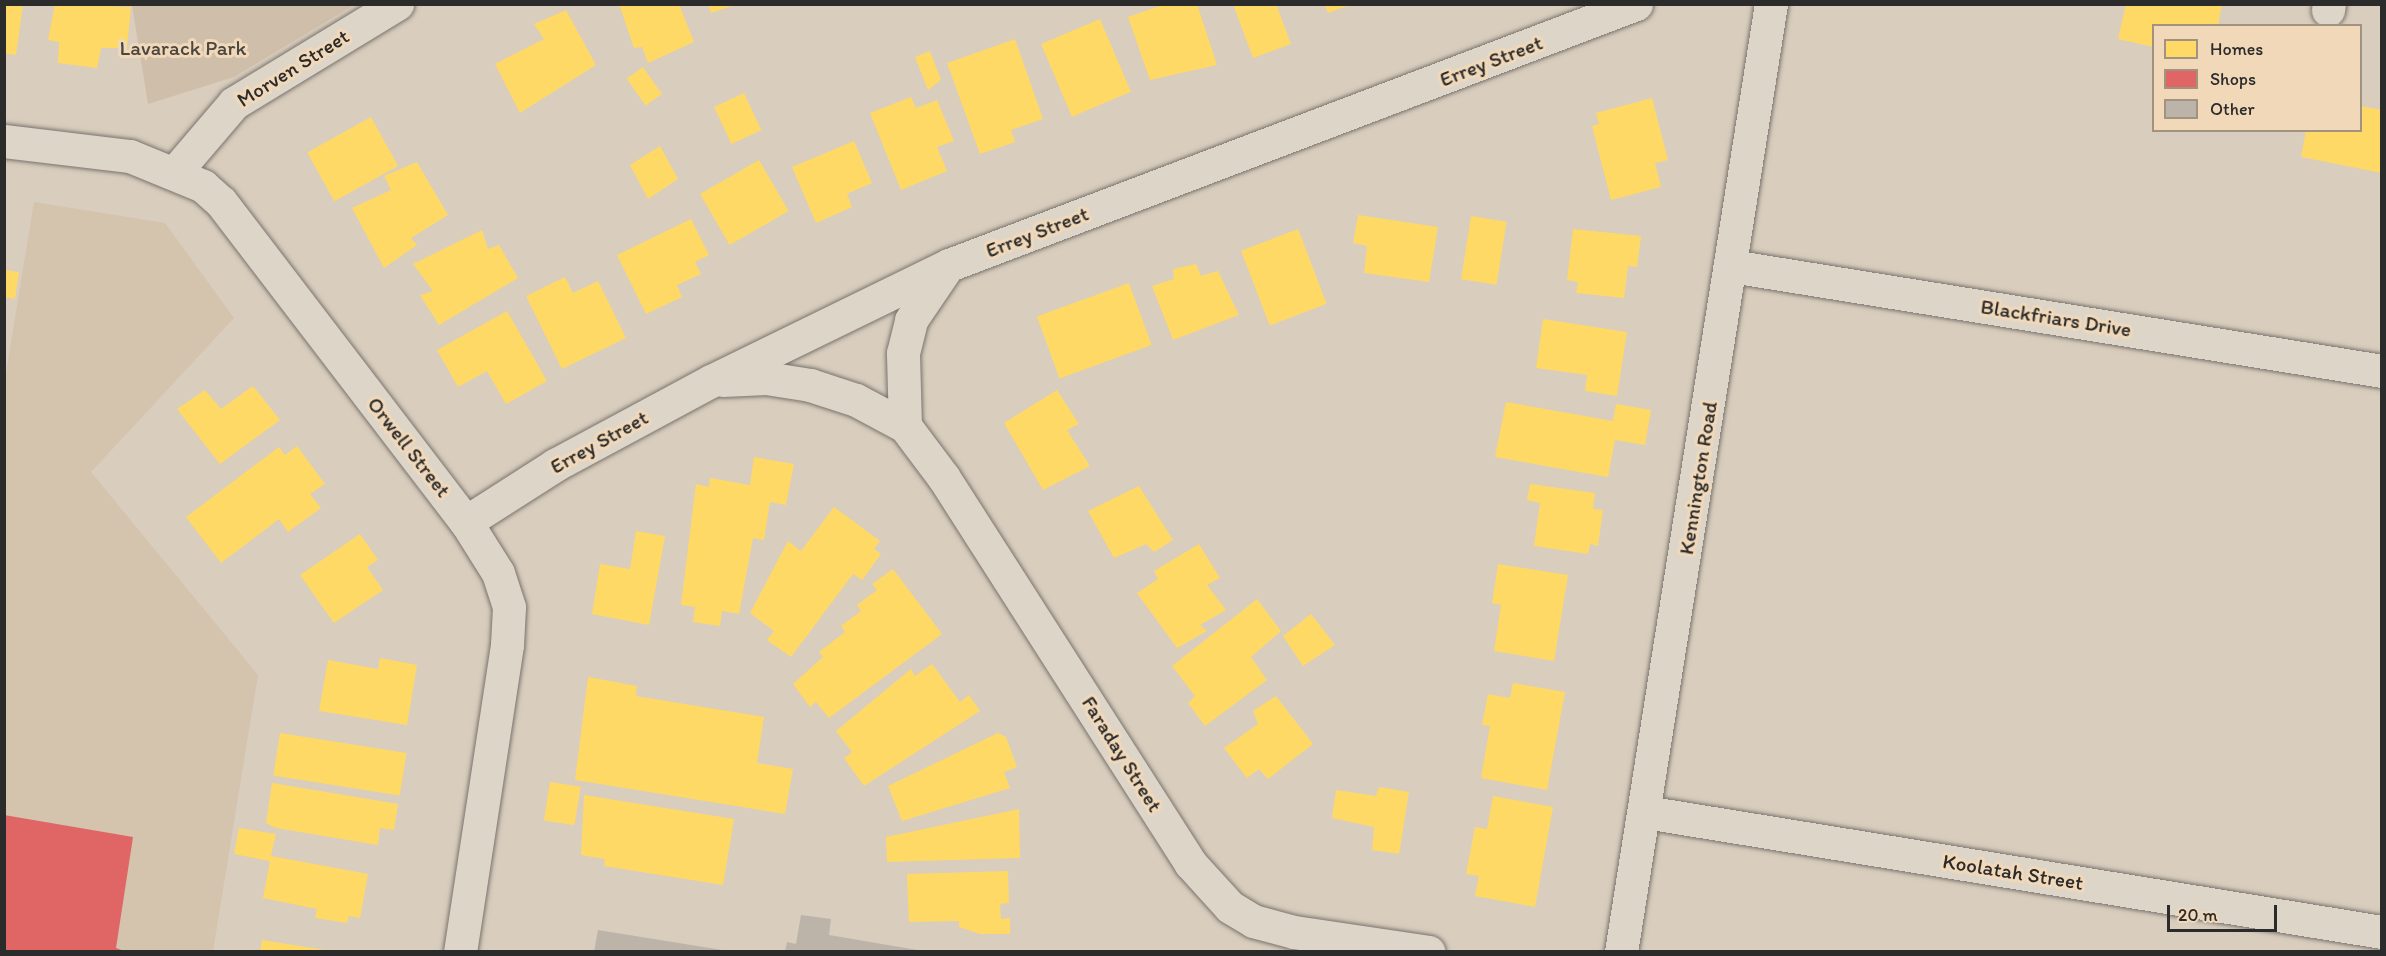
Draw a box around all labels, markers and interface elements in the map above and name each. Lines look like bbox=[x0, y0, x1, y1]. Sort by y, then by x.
street label: Morven Street bbox=[232, 24, 354, 112]
legend bbox=[2152, 24, 2362, 132]
street label: Errey Street bbox=[1436, 30, 1546, 92]
park label: Lavarack Park bbox=[119, 35, 247, 61]
text: Homes bbox=[2210, 38, 2263, 60]
text: Shops bbox=[2210, 68, 2256, 90]
text: Other bbox=[2210, 98, 2255, 120]
street label: Errey Street bbox=[982, 201, 1092, 263]
street label: Blackfriars Drive bbox=[1979, 294, 2133, 342]
street label: Orwell Street bbox=[362, 392, 456, 502]
street label: Kennington Road bbox=[1673, 400, 1723, 556]
street label: Errey Street bbox=[546, 405, 652, 479]
street label: Faraday Street bbox=[1076, 691, 1168, 817]
street label: Koolatah Street bbox=[1941, 848, 2085, 896]
scale bar bbox=[2170, 893, 2280, 931]
text: 20 m bbox=[2178, 904, 2218, 926]

